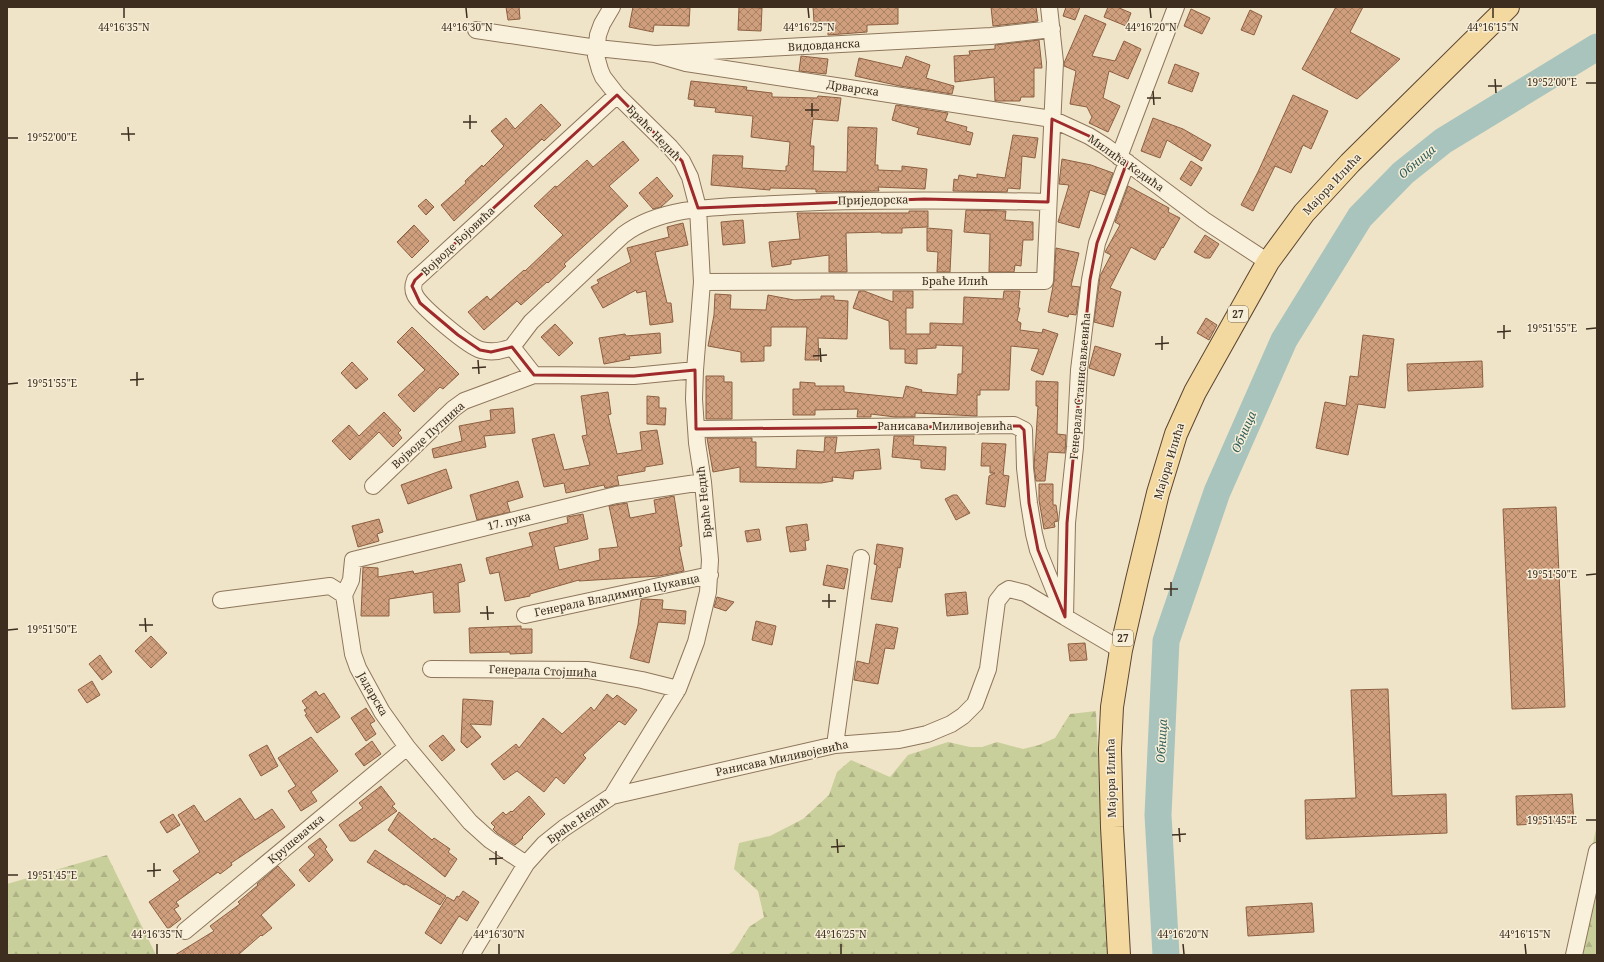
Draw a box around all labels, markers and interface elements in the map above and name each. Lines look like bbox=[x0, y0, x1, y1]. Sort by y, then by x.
text: 44°16'35"N bbox=[98, 20, 150, 34]
text: 44°16'30"N bbox=[441, 20, 493, 34]
text: 44°16'25"N bbox=[783, 20, 835, 34]
text: 44°16'20"N bbox=[1125, 20, 1177, 34]
text: 44°16'15"N bbox=[1467, 20, 1519, 34]
street label: Видовданска bbox=[787, 35, 861, 54]
text: 19°52'00"E bbox=[1527, 75, 1577, 89]
street label: Дрварска bbox=[826, 76, 880, 99]
street label: Браће Недић bbox=[624, 101, 685, 164]
text: 19°52'00"E bbox=[27, 130, 77, 144]
street label: Милића Кедића bbox=[1085, 131, 1167, 195]
water label: Обница bbox=[1394, 141, 1439, 182]
street label: Мајора Илића bbox=[1299, 150, 1364, 218]
street label: Приједорска bbox=[837, 191, 909, 208]
street label: Војводе Бојовића bbox=[418, 203, 498, 279]
street label: Браће Илић bbox=[922, 273, 988, 288]
road number: 27 bbox=[1228, 306, 1248, 322]
street label: Генерала Станисављевића bbox=[1066, 312, 1093, 460]
text: 19°51'55"E bbox=[1527, 321, 1577, 335]
text: 19°51'55"E bbox=[27, 376, 77, 390]
street label: Војводе Путника bbox=[388, 398, 467, 471]
water label: Обница bbox=[1227, 408, 1260, 455]
street label: Ранисава Миливојевића bbox=[877, 418, 1013, 433]
street label: Мајора Илића bbox=[1150, 421, 1187, 501]
street label: Браће Недић bbox=[692, 465, 715, 539]
street label: 17. пука bbox=[486, 508, 532, 533]
text: 19°51'50"E bbox=[1527, 567, 1577, 581]
street label: Генерала Владимира Цукавца bbox=[533, 570, 701, 619]
text: 19°51'50"E bbox=[27, 622, 77, 636]
road number: 27 bbox=[1113, 630, 1133, 646]
street label: Генерала Стојшића bbox=[489, 661, 597, 680]
street label: Јадарска bbox=[354, 668, 392, 719]
water label: Обница bbox=[1152, 718, 1171, 763]
street label: Ранисава Миливојевића bbox=[714, 736, 850, 779]
street label: Мајора Илића bbox=[1102, 738, 1119, 818]
street label: Браће Недић bbox=[544, 793, 612, 846]
street label: Крушевачка bbox=[264, 811, 327, 867]
text: 19°51'45"E bbox=[1527, 813, 1577, 827]
text: 19°51'45"E bbox=[27, 868, 77, 882]
text: 44°16'35"N bbox=[131, 927, 183, 941]
text: 44°16'30"N bbox=[473, 927, 525, 941]
text: 44°16'25"N bbox=[815, 927, 867, 941]
text: 44°16'20"N bbox=[1157, 927, 1209, 941]
text: 44°16'15"N bbox=[1499, 927, 1551, 941]

